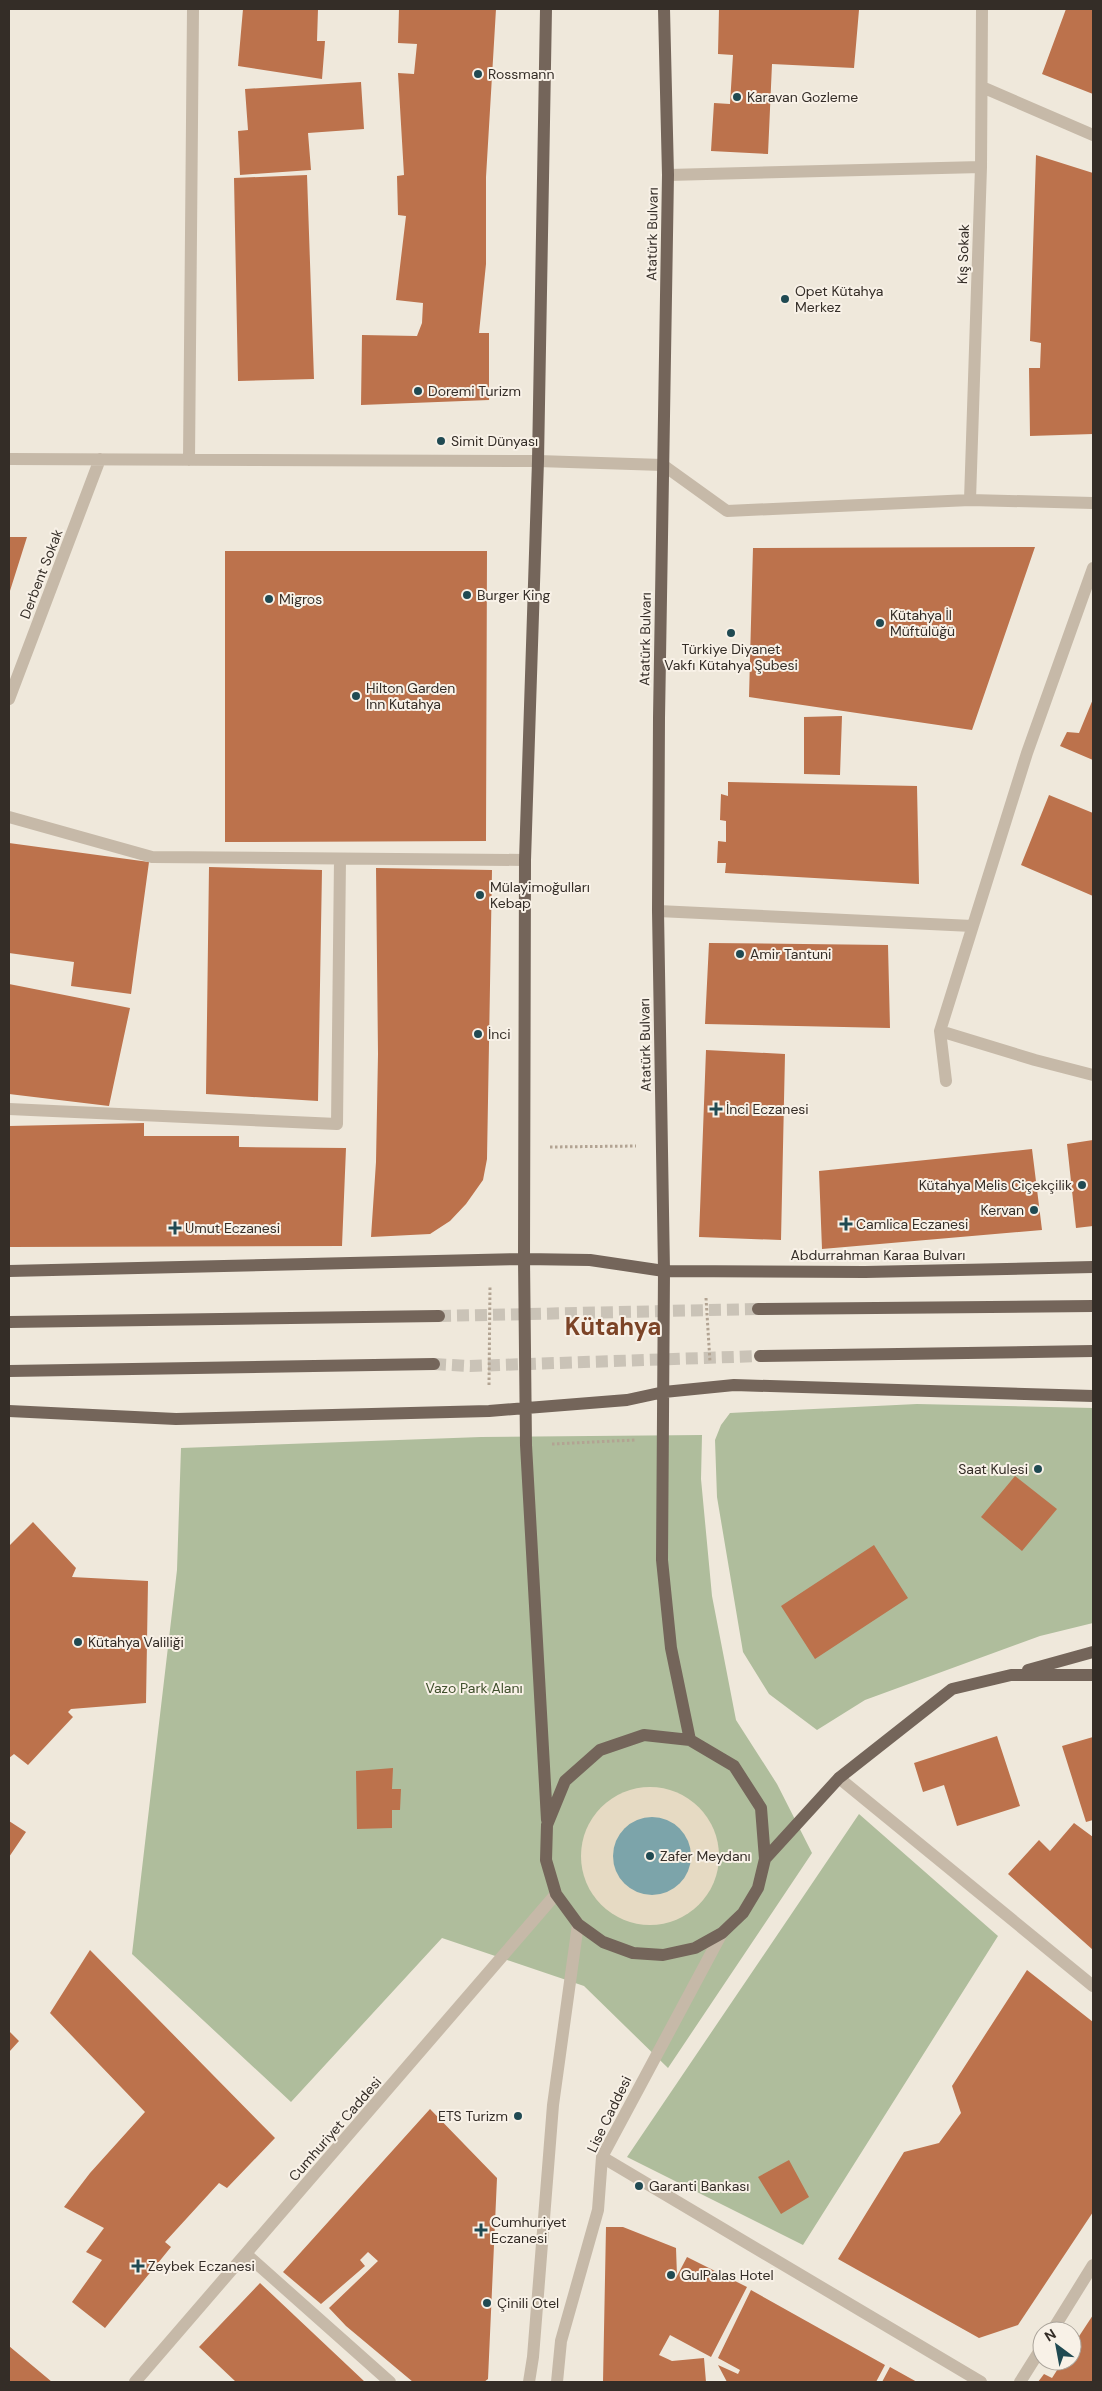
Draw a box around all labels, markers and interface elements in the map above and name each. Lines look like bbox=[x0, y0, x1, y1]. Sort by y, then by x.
place label: Rossmann bbox=[488, 65, 554, 83]
marker: Rossmann bbox=[472, 68, 484, 80]
place label: Karavan Gozleme bbox=[747, 88, 858, 106]
marker: Karavan Gozleme bbox=[731, 91, 743, 103]
street label: Atatürk Bulvarı bbox=[642, 187, 662, 281]
street label: Kış Sokak bbox=[953, 224, 973, 284]
place label: Opet Kütahya Merkez bbox=[795, 282, 883, 316]
marker: Opet Kütahya Merkez bbox=[779, 293, 791, 305]
place label: Doremi Turizm bbox=[428, 382, 521, 400]
marker: Doremi Turizm bbox=[412, 385, 424, 397]
place label: Simit Dünyası bbox=[451, 432, 538, 450]
marker: Simit Dünyası bbox=[435, 435, 447, 447]
street label: Derbent Sokak bbox=[16, 527, 66, 621]
place label: Burger King bbox=[477, 586, 550, 604]
marker: Burger King bbox=[461, 589, 473, 601]
place label: Migros bbox=[279, 590, 322, 608]
street label: Atatürk Bulvarı bbox=[635, 592, 655, 686]
marker: Migros bbox=[263, 593, 275, 605]
place label: Kütahya İl Müftülüğü bbox=[890, 606, 955, 640]
marker: Kütahya İl Müftülüğü bbox=[874, 617, 886, 629]
marker: Türkiye Diyanet Vakfı Kütahya Şubesi bbox=[725, 627, 737, 639]
place label: Türkiye Diyanet Vakfı Kütahya Şubesi bbox=[664, 640, 798, 674]
place label: Hilton Garden Inn Kutahya bbox=[366, 679, 455, 713]
marker: Hilton Garden Inn Kutahya bbox=[350, 690, 362, 702]
place label: Mülayimoğulları Kebap bbox=[490, 878, 590, 912]
marker: Mülayimoğulları Kebap bbox=[474, 889, 486, 901]
place label: Amir Tantuni bbox=[750, 945, 831, 963]
marker: Amir Tantuni bbox=[734, 948, 746, 960]
street label: Atatürk Bulvarı bbox=[635, 998, 655, 1092]
place label: İnci bbox=[488, 1025, 511, 1043]
marker: İnci bbox=[472, 1028, 484, 1040]
place label: İnci Eczanesi bbox=[726, 1100, 809, 1118]
marker: İnci Eczanesi bbox=[710, 1103, 722, 1115]
place label: Kütahya Melis Ciçekçilik bbox=[919, 1176, 1072, 1194]
marker: Kütahya Melis Ciçekçilik bbox=[1076, 1179, 1088, 1191]
place label: Kervan bbox=[980, 1201, 1024, 1219]
marker: Kervan bbox=[1028, 1204, 1040, 1216]
place label: Camlica Eczanesi bbox=[856, 1215, 968, 1233]
marker: Camlica Eczanesi bbox=[840, 1218, 852, 1230]
place label: Umut Eczanesi bbox=[185, 1219, 280, 1237]
marker: Umut Eczanesi bbox=[169, 1222, 181, 1234]
street label: Abdurrahman Karaa Bulvarı bbox=[791, 1246, 965, 1264]
district label: Kütahya bbox=[565, 1311, 661, 1342]
place label: Saat Kulesi bbox=[958, 1460, 1028, 1478]
marker: Saat Kulesi bbox=[1032, 1463, 1044, 1475]
place label: Kütahya Valiliği bbox=[88, 1633, 184, 1651]
marker: Kütahya Valiliği bbox=[72, 1636, 84, 1648]
park label: Vazo Park Alanı bbox=[425, 1679, 523, 1697]
place label: Zafer Meydanı bbox=[660, 1847, 751, 1865]
marker: Zafer Meydanı bbox=[644, 1850, 656, 1862]
street label: Cumhuriyet Caddesi bbox=[285, 2073, 385, 2185]
street label: Lise Caddesi bbox=[583, 2073, 635, 2155]
place label: ETS Turizm bbox=[438, 2107, 508, 2125]
marker: ETS Turizm bbox=[512, 2110, 524, 2122]
place label: Garanti Bankası bbox=[649, 2177, 750, 2195]
marker: Garanti Bankası bbox=[633, 2180, 645, 2192]
place label: Cumhuriyet Eczanesi bbox=[491, 2213, 566, 2247]
marker: Cumhuriyet Eczanesi bbox=[475, 2224, 487, 2236]
place label: Zeybek Eczanesi bbox=[148, 2257, 255, 2275]
marker: Zeybek Eczanesi bbox=[132, 2260, 144, 2272]
place label: GulPalas Hotel bbox=[681, 2266, 774, 2284]
marker: GulPalas Hotel bbox=[665, 2269, 677, 2281]
place label: Çinili Otel bbox=[497, 2294, 559, 2312]
marker: Çinili Otel bbox=[481, 2297, 493, 2309]
north arrow bbox=[1032, 2321, 1082, 2371]
text: N bbox=[1041, 2325, 1059, 2345]

